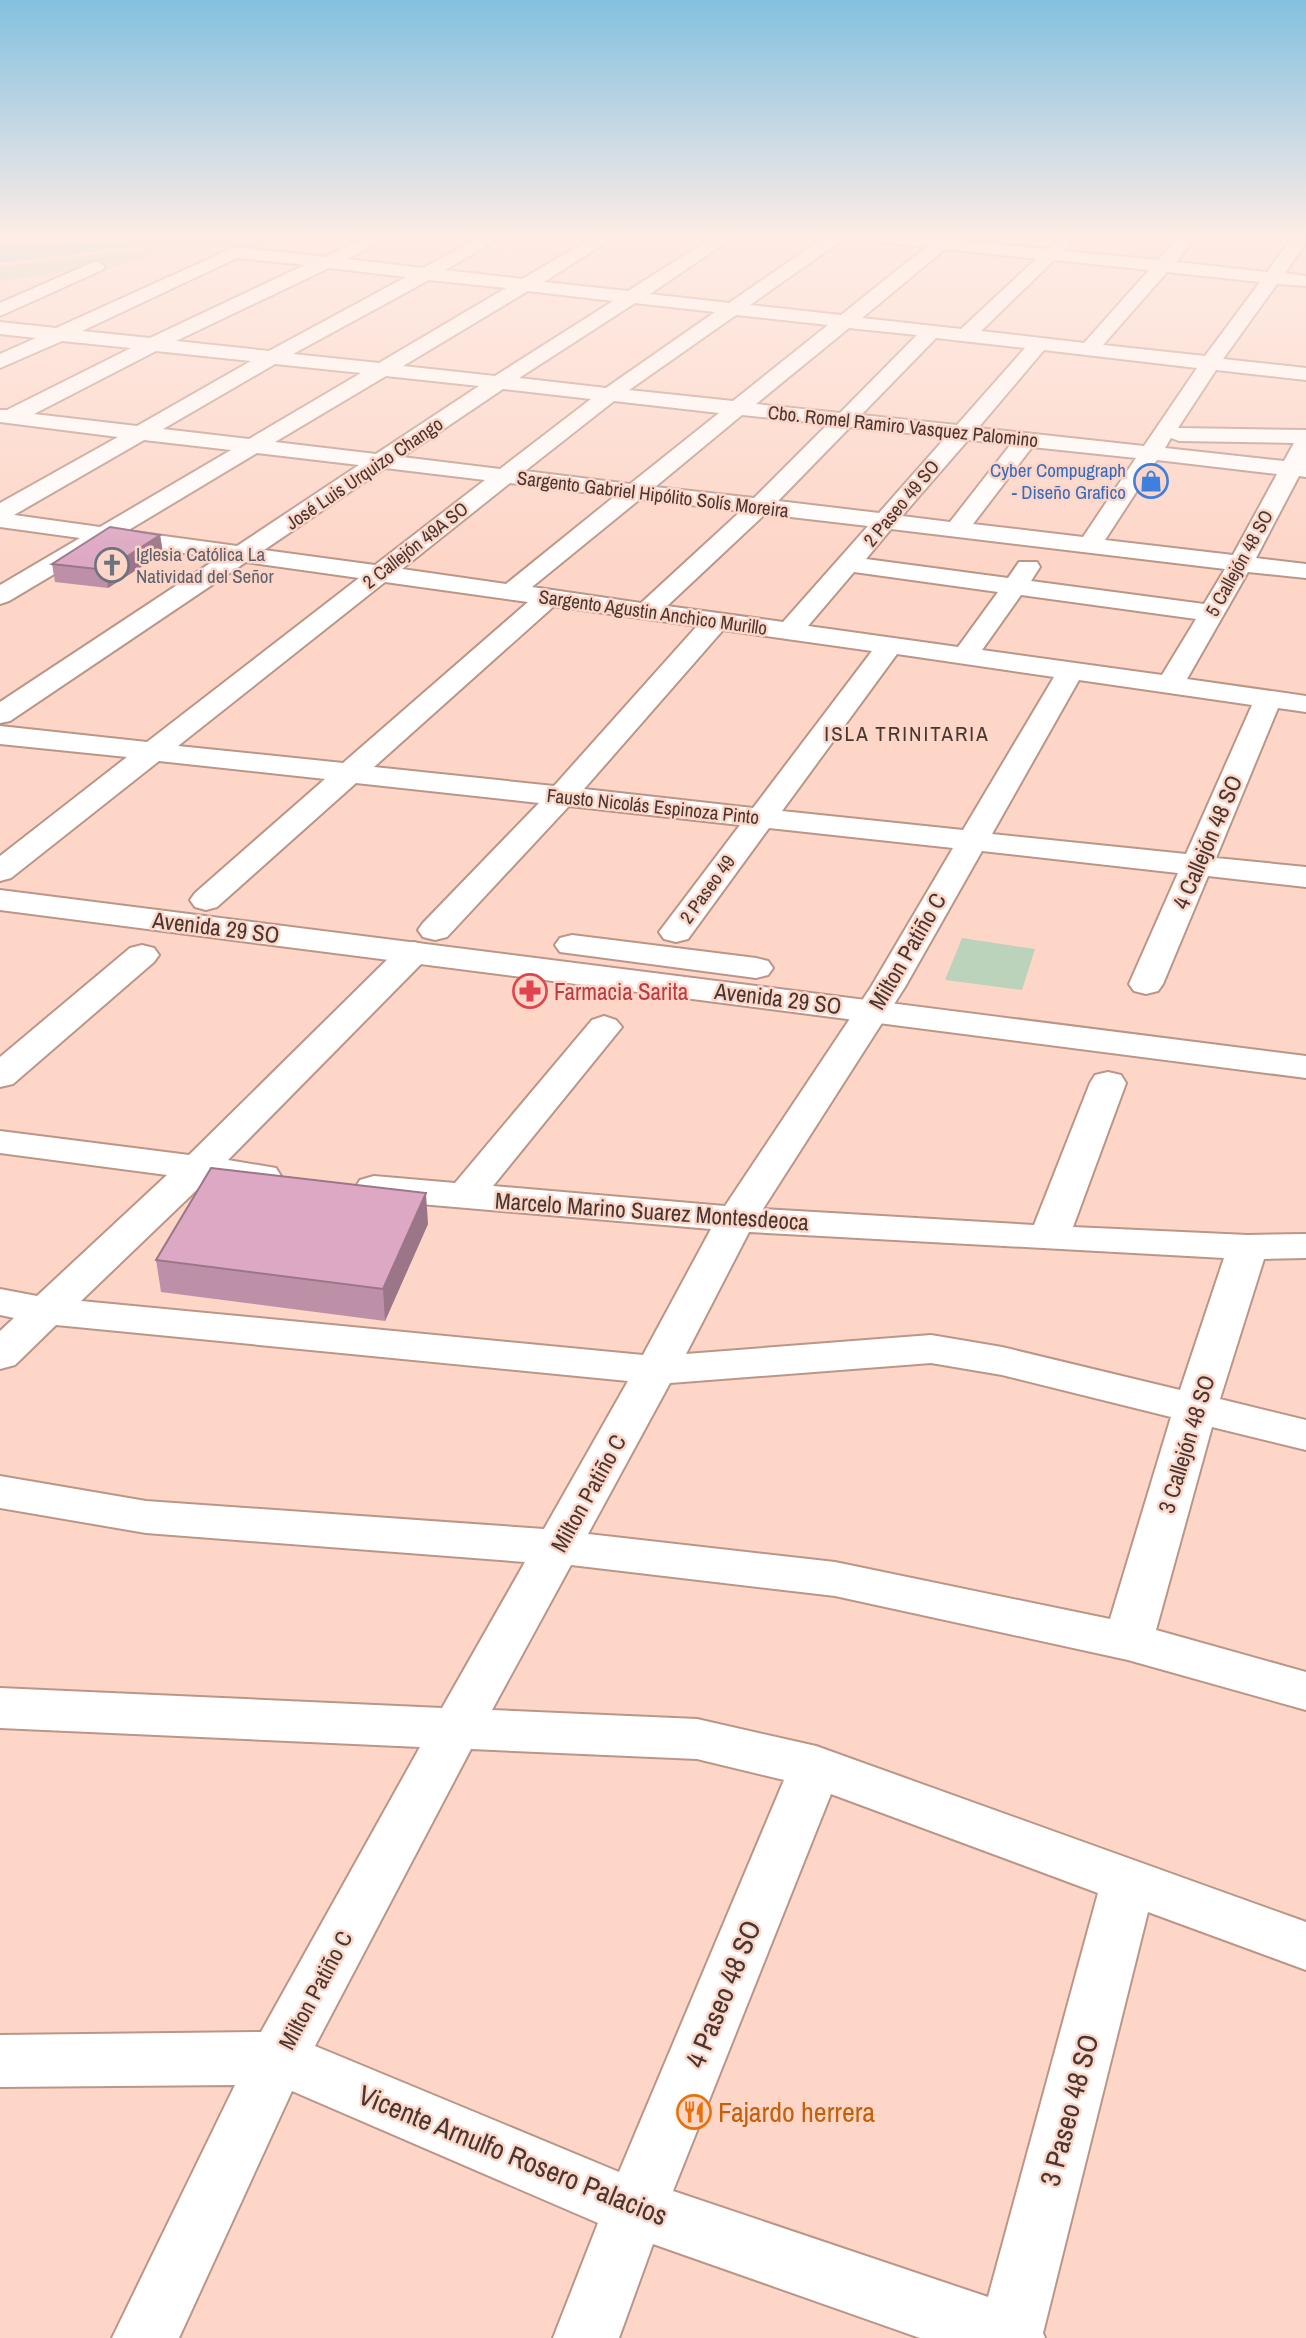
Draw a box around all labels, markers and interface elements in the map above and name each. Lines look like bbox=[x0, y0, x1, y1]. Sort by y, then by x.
street label: Cbo. Romel Ramiro Vasquez Palomino bbox=[767, 399, 1039, 453]
street label: José Luis Urquizo Chango bbox=[280, 411, 448, 535]
street label: 2 Paseo 49 SO bbox=[857, 454, 945, 552]
place label: Cyber Compugraph - Diseño Grafico bbox=[990, 457, 1126, 505]
shop icon: Cyber Compugraph - Diseño Grafico bbox=[1132, 462, 1170, 500]
street label: Sargento Gabriel Hipólito Solís Moreira bbox=[516, 464, 791, 524]
street label: 2 Callejón 49A SO bbox=[357, 496, 473, 594]
street label: 5 Callejón 48 SO bbox=[1199, 505, 1279, 621]
place label: Iglesia Católica La Natividad del Señor bbox=[136, 541, 275, 589]
church icon: Iglesia Católica La Natividad del Señor bbox=[93, 546, 131, 584]
street label: Sargento Agustin Anchico Murillo bbox=[537, 583, 769, 641]
district label: ISLA TRINITARIA bbox=[824, 719, 990, 748]
street label: 4 Callejón 48 SO bbox=[1165, 770, 1249, 914]
street label: Fausto Nicolás Espinoza Pinto bbox=[546, 782, 760, 830]
street label: 2 Paseo 49 bbox=[673, 849, 741, 929]
street label: Milton Patiño C bbox=[861, 887, 953, 1015]
street label: Avenida 29 SO bbox=[150, 904, 281, 950]
pharmacy icon: Farmacia Sarita bbox=[511, 972, 549, 1010]
street label: Avenida 29 SO bbox=[712, 975, 843, 1021]
place label: Farmacia Sarita bbox=[554, 976, 689, 1007]
street label: Marcelo Marino Suarez Montesdeoca bbox=[494, 1185, 810, 1237]
street label: 3 Callejón 48 SO bbox=[1150, 1371, 1222, 1517]
street label: Milton Patiño C bbox=[543, 1429, 633, 1557]
street label: 4 Paseo 48 SO bbox=[676, 1915, 770, 2073]
street label: Milton Patiño C bbox=[271, 1925, 359, 2055]
street label: 3 Paseo 48 SO bbox=[1030, 2030, 1108, 2190]
street label: Vicente Arnulfo Rosero Palacios bbox=[353, 2076, 673, 2234]
restaurant icon: Fajardo herrera bbox=[675, 2093, 713, 2131]
place label: Fajardo herrera bbox=[718, 2093, 875, 2131]

